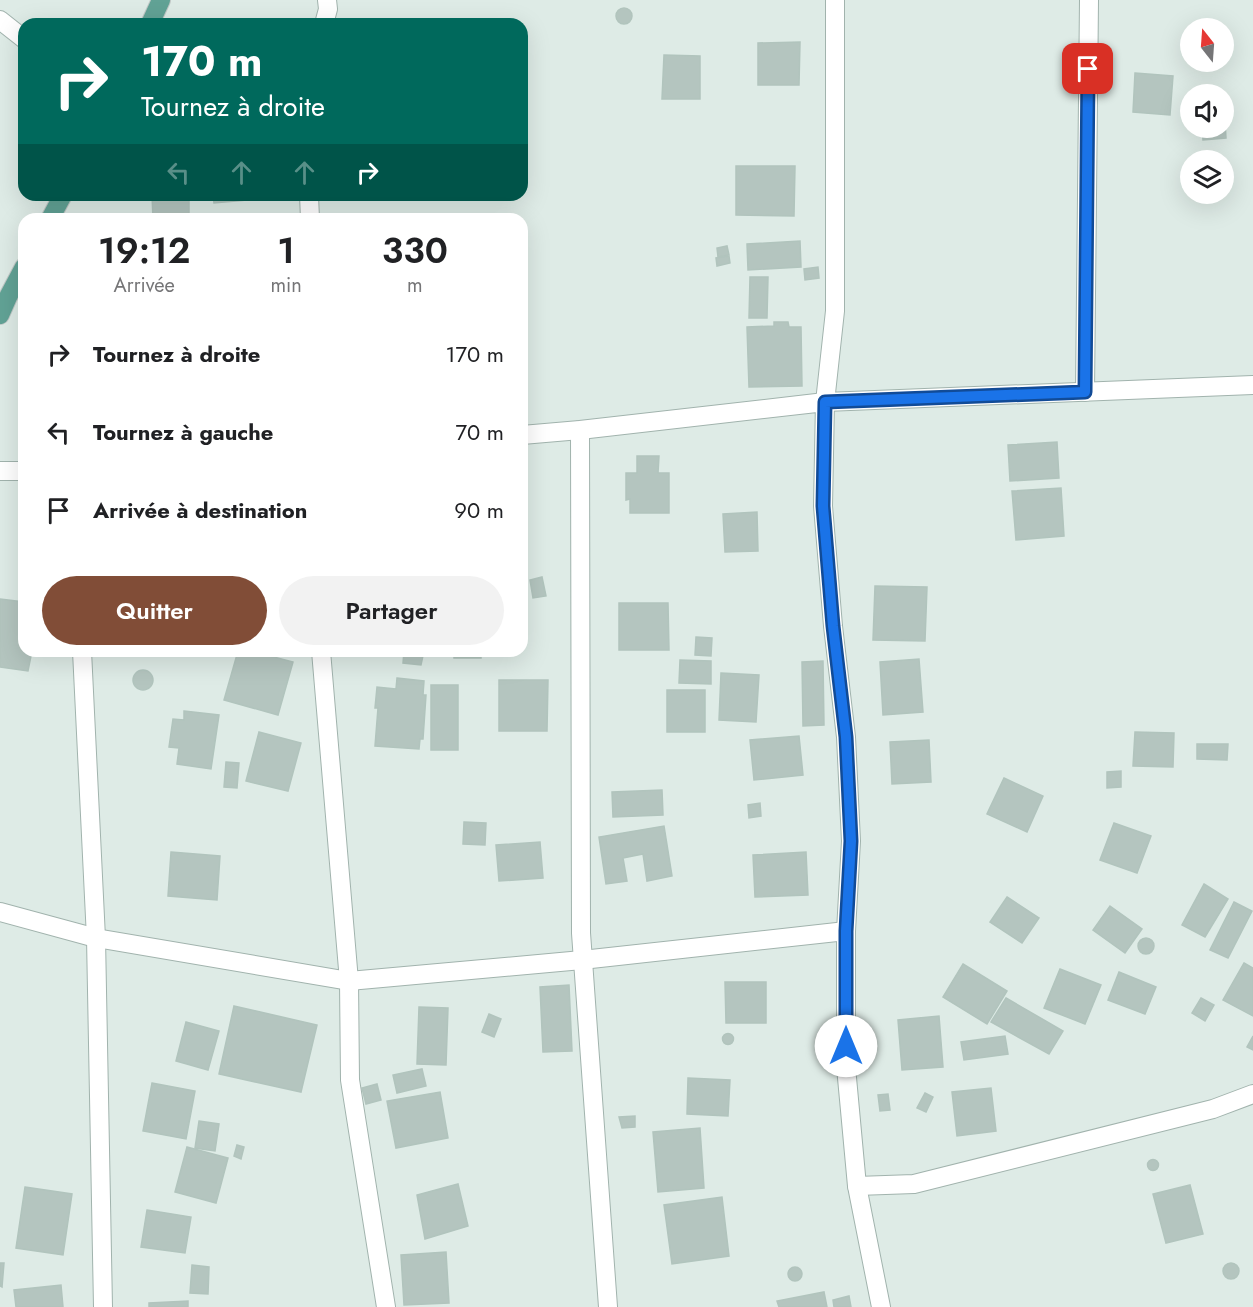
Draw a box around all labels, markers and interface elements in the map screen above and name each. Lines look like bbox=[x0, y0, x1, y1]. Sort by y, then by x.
north arrow bbox=[1180, 18, 1234, 72]
map controls bbox=[1180, 18, 1234, 204]
text: 170 m bbox=[141, 31, 263, 92]
icon: right bbox=[42, 42, 120, 120]
pin bbox=[1062, 43, 1113, 94]
icon: arrive bbox=[1071, 52, 1104, 85]
button: sound bbox=[1180, 84, 1234, 138]
text: Tournez à droite bbox=[141, 87, 325, 126]
button: layers bbox=[1180, 150, 1234, 204]
icon: left bbox=[162, 156, 195, 189]
icon: ahead bbox=[225, 156, 258, 189]
icon: ahead bbox=[288, 156, 321, 189]
icon: right bbox=[351, 156, 384, 189]
text: 19:12 bbox=[98, 224, 190, 276]
text: 1 bbox=[277, 224, 295, 276]
text: 330 bbox=[382, 224, 448, 276]
text: Arrivée bbox=[114, 271, 175, 300]
text: min bbox=[270, 271, 302, 300]
text: m bbox=[407, 271, 423, 300]
icon: right bbox=[42, 338, 75, 371]
text: Tournez à droite bbox=[93, 338, 260, 370]
text: 170 m bbox=[446, 338, 504, 370]
icon: left bbox=[42, 416, 75, 449]
text: Tournez à gauche bbox=[93, 416, 273, 448]
text: 70 m bbox=[455, 416, 504, 448]
icon: arrive bbox=[42, 494, 75, 527]
text: Arrivée à destination bbox=[93, 494, 307, 526]
text: 90 m bbox=[454, 494, 504, 526]
button: Quitter bbox=[42, 576, 267, 645]
button: Partager bbox=[279, 576, 504, 645]
position arrow bbox=[814, 1014, 878, 1078]

